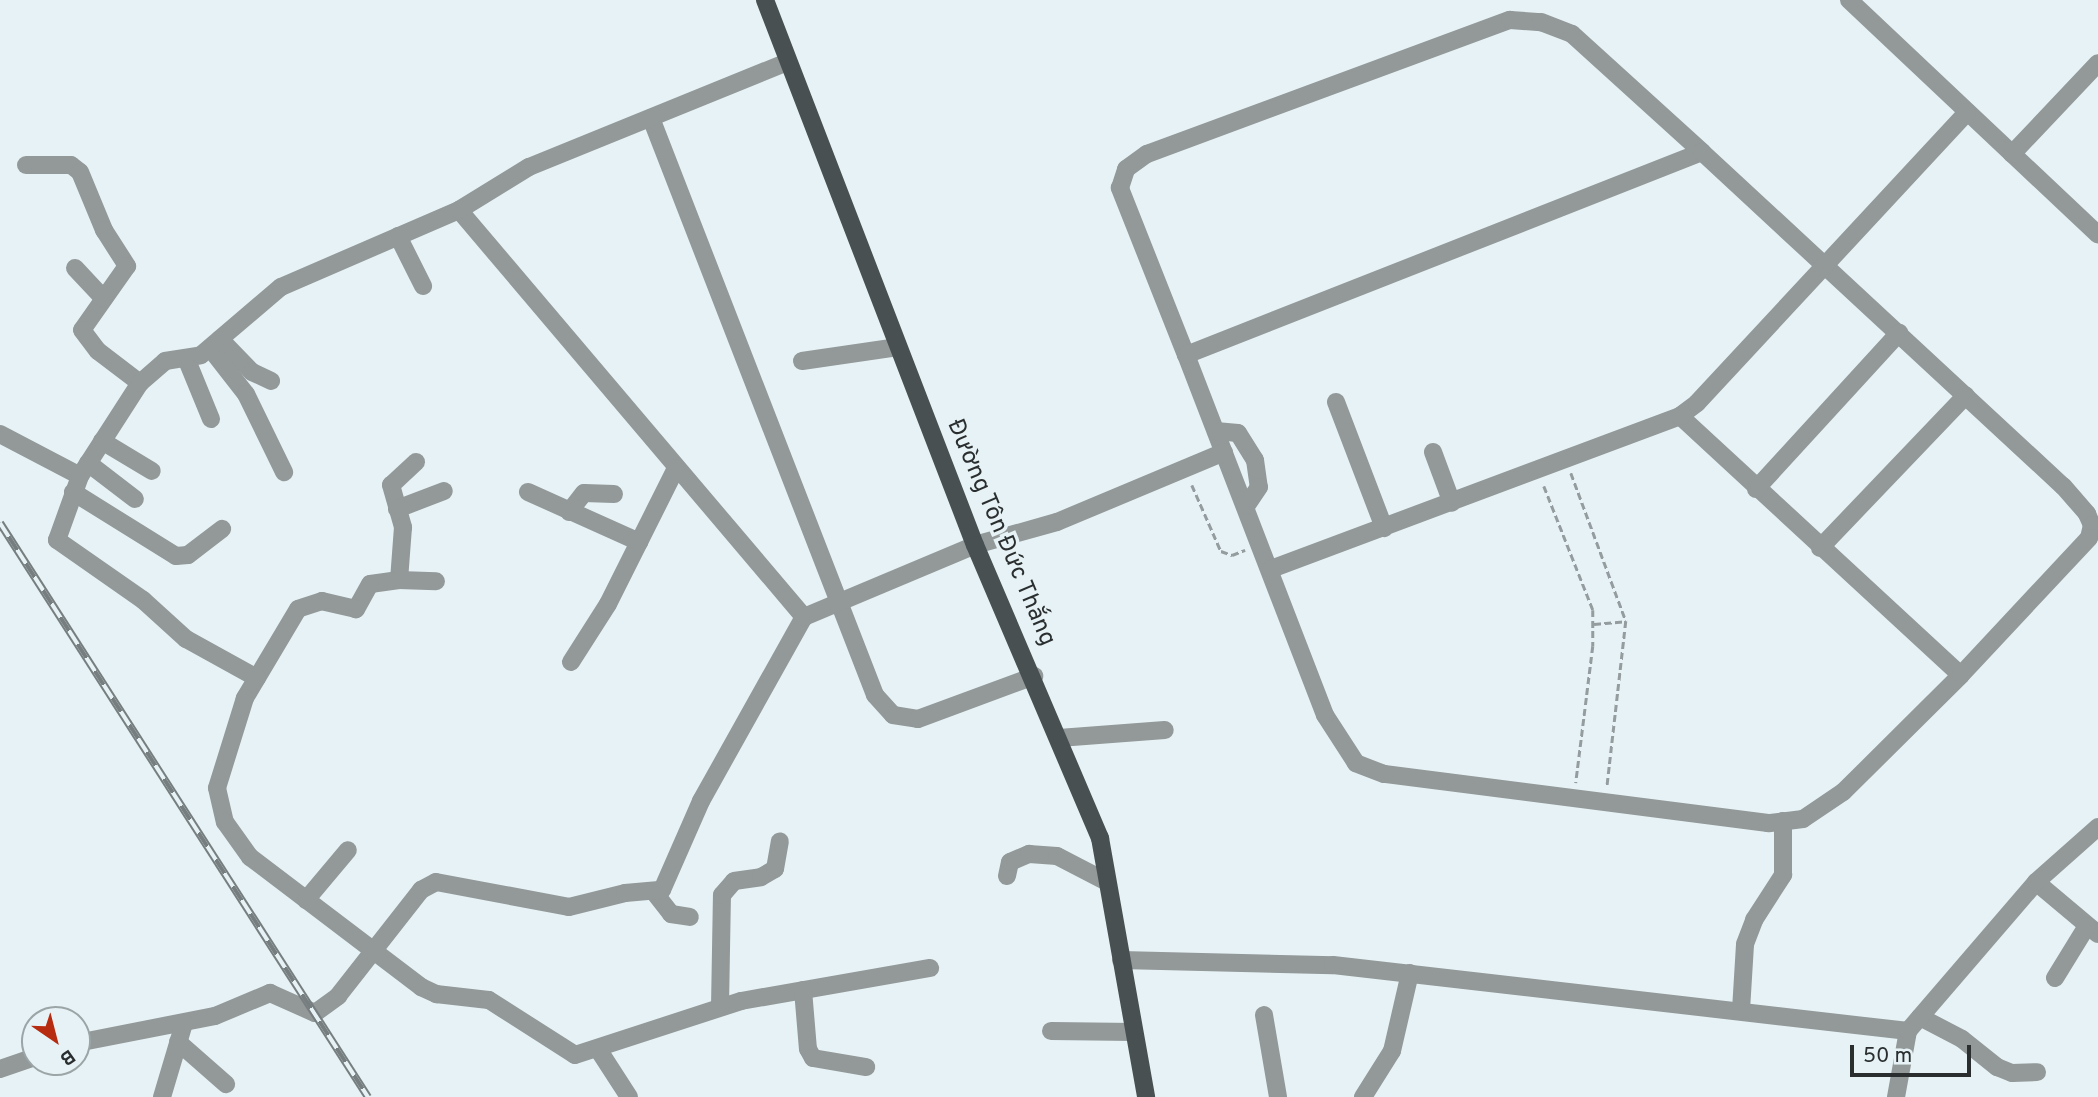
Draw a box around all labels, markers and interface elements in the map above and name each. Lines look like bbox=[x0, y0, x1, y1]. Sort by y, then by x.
street label: Đường Tôn Đức Thắng bbox=[939, 415, 1061, 651]
north arrow bbox=[21, 1006, 91, 1076]
scale bar bbox=[1853, 1030, 1974, 1074]
text: B bbox=[55, 1043, 79, 1070]
text: 50 m bbox=[1863, 1043, 1912, 1070]

